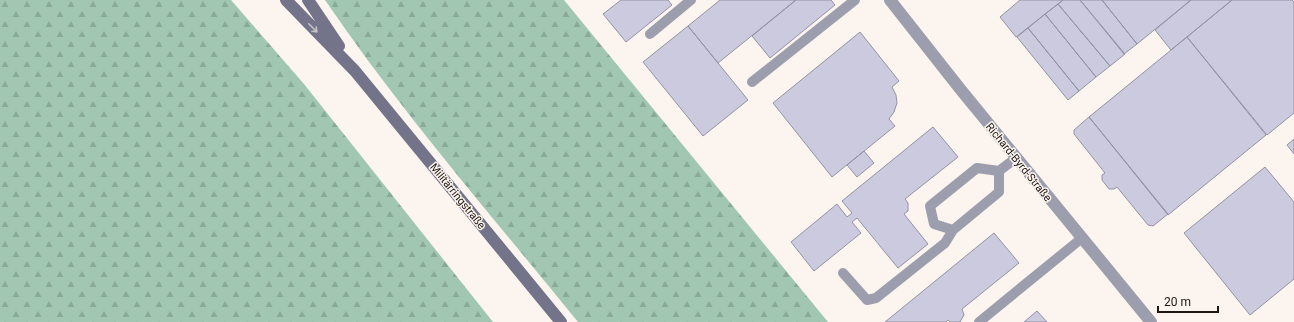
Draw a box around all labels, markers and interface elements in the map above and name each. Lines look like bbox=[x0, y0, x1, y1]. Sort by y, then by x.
one-way arrow bbox=[308, 23, 318, 33]
street label: Richard-Byrd-Straße bbox=[983, 121, 1054, 204]
street label: Militärringstraße bbox=[427, 161, 488, 232]
scale bar bbox=[1158, 288, 1218, 314]
text: 20 m bbox=[1164, 295, 1191, 309]

